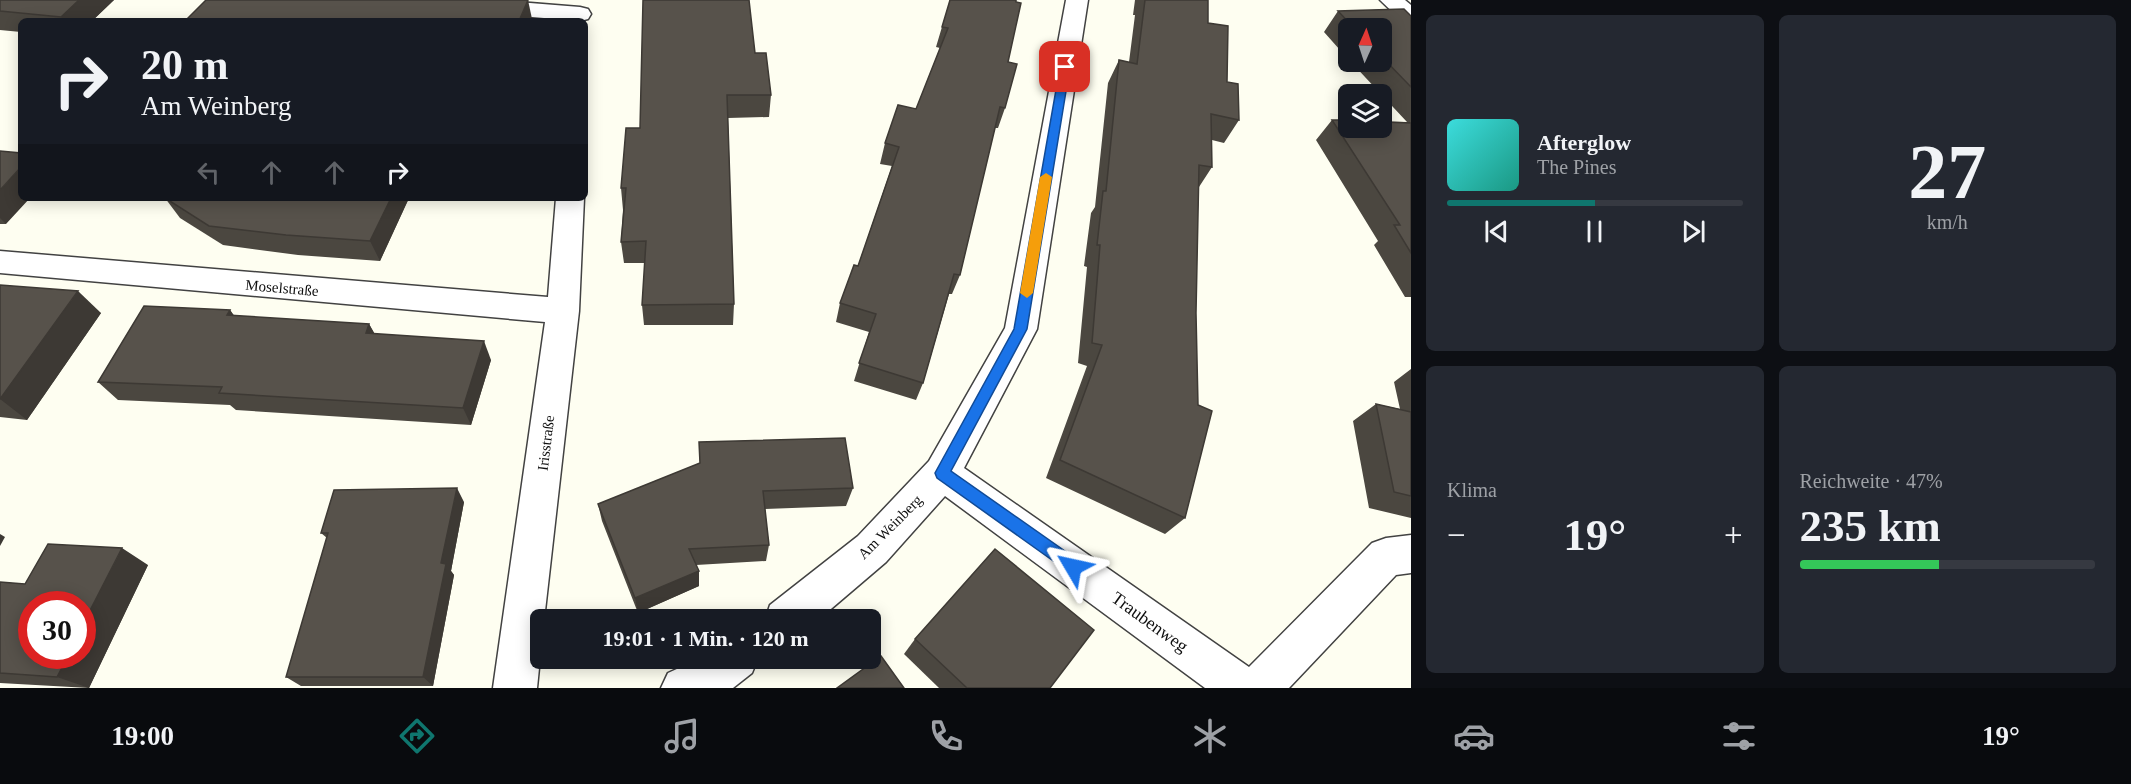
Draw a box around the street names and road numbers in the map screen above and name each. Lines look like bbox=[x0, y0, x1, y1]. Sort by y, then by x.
street label: Moselstraße bbox=[245, 277, 320, 299]
street label: Irisstraße bbox=[535, 414, 557, 472]
street label: Am Weinberg bbox=[855, 491, 926, 562]
street label: Traubenweg bbox=[1108, 588, 1192, 656]

